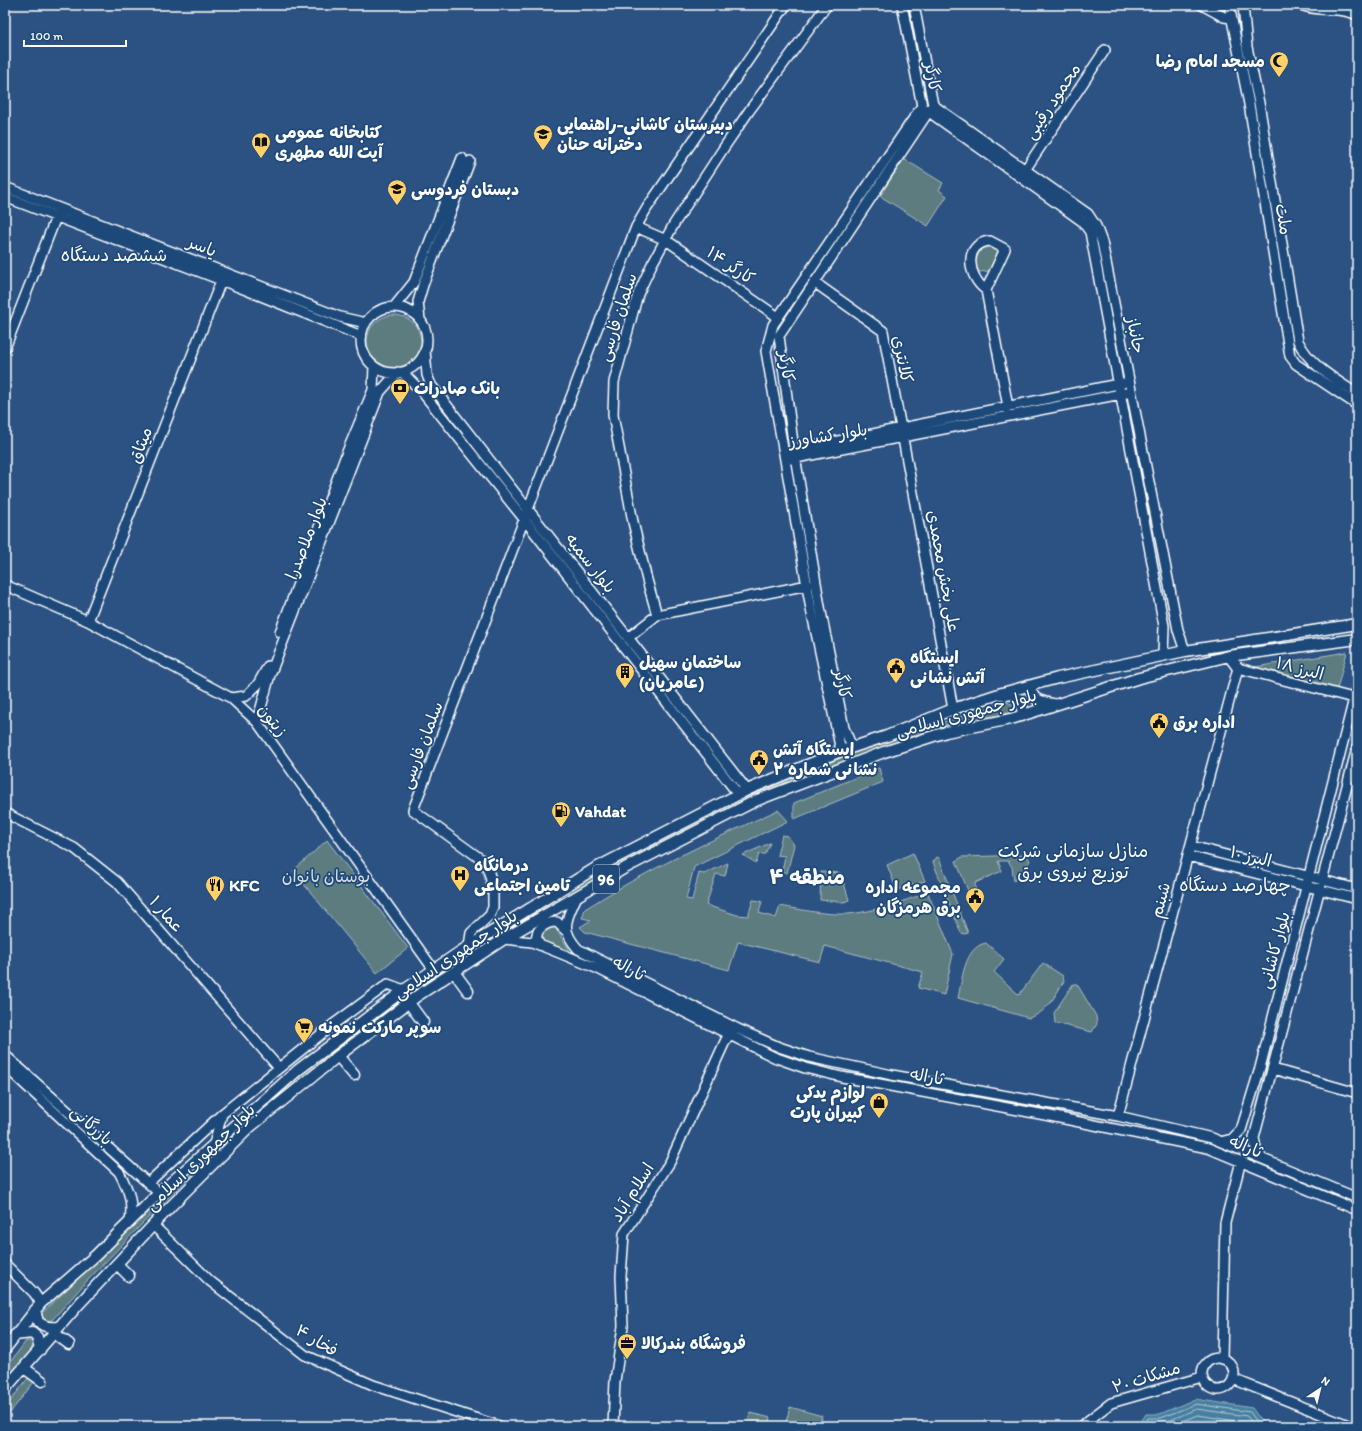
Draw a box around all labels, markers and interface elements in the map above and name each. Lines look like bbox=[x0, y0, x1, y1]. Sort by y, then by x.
scale bar bbox=[24, 22, 126, 48]
text: 100 m bbox=[30, 29, 63, 43]
mosque icon: مسجد امام رضا bbox=[1268, 50, 1290, 78]
place label: مسجد امام رضا bbox=[1156, 51, 1265, 74]
street label: کارگر bbox=[920, 58, 945, 94]
street label: محمود رقیبی bbox=[1019, 59, 1085, 143]
place label: دبیرستان کاشانی-راهنمایی دخترانه حنان bbox=[557, 114, 733, 154]
place label: کتابخانه عمومی آیت الله مطهری bbox=[275, 122, 384, 162]
school or university icon: دبیرستان کاشانی-راهنمایی دخترانه حنان bbox=[532, 123, 554, 151]
library icon: کتابخانه عمومی آیت الله مطهری bbox=[250, 131, 272, 159]
school or university icon: دبستان فردوسی bbox=[386, 178, 408, 206]
place label: دبستان فردوسی bbox=[411, 179, 519, 201]
street label: ملت bbox=[1272, 202, 1296, 236]
street label: یاسر bbox=[183, 231, 219, 261]
street label: کارگر ۱۴ bbox=[703, 242, 759, 288]
district label: ششصد دستگاه bbox=[61, 244, 167, 266]
street label: سلمان فارسی bbox=[593, 270, 642, 364]
street label: جانباز bbox=[1122, 313, 1149, 355]
street label: کلانتری bbox=[889, 334, 917, 384]
street label: کارگر bbox=[775, 348, 799, 382]
bank icon: بانک صادرات bbox=[389, 377, 411, 405]
place label: بانک صادرات bbox=[414, 378, 500, 399]
street label: بلوار کشاورز bbox=[785, 419, 869, 452]
street label: میثاق bbox=[124, 424, 156, 466]
street label: بلوار ملاصدرا bbox=[281, 494, 332, 583]
street label: علی بخش محمدی bbox=[922, 508, 965, 634]
street label: بلوار سمیه bbox=[561, 529, 620, 597]
place label: ایستگاه آتش نشانی bbox=[910, 647, 986, 689]
place label: ساختمان سهیل (عامریان) bbox=[639, 652, 741, 693]
street label: البرز ۱۸ bbox=[1274, 652, 1326, 684]
public building icon: ایستگاه آتش نشانی bbox=[885, 656, 907, 684]
building icon: ساختمان سهیل (عامریان) bbox=[614, 661, 636, 689]
street label: کارگر bbox=[830, 665, 856, 701]
street label: بلوار جمهوری اسلامی bbox=[893, 685, 1039, 743]
street label: سلمان فارسی bbox=[395, 699, 448, 792]
street label: زیتون bbox=[253, 700, 292, 741]
public building icon: اداره برق bbox=[1148, 711, 1170, 739]
place label: اداره برق bbox=[1173, 712, 1235, 733]
place label: ایستگاه آتش نشانی شماره ۲ bbox=[773, 739, 877, 781]
public building icon: ایستگاه آتش نشانی شماره ۲ bbox=[748, 748, 770, 776]
fuel station icon: Vahdat bbox=[550, 800, 572, 828]
place label: Vahdat bbox=[575, 801, 627, 821]
district label: منازل سازمانی شرکت توزیع نیروی برق bbox=[998, 840, 1148, 885]
street label: البرز ۱۰ bbox=[1228, 841, 1274, 871]
place label: درمانگاه تامین اجتماعی bbox=[474, 855, 571, 897]
hospital icon: درمانگاه تامین اجتماعی bbox=[449, 864, 471, 892]
district label: منطقه ۴ bbox=[769, 864, 845, 889]
road number: 96 bbox=[593, 865, 619, 893]
park label: بوستان بانوان bbox=[282, 866, 370, 887]
restaurant icon: KFC bbox=[204, 874, 226, 902]
district label: چهارصد دستگاه bbox=[1179, 874, 1291, 897]
place label: KFC bbox=[229, 875, 260, 895]
place label: مجموعه اداره برق هرمزگان bbox=[865, 877, 961, 918]
street label: شبنم bbox=[1146, 880, 1177, 921]
public building icon: مجموعه اداره برق هرمزگان bbox=[964, 886, 986, 914]
street label: عمار ۱ bbox=[146, 891, 188, 937]
street label: بلوار جمهوری اسلامی bbox=[389, 905, 522, 1005]
street label: بلوار کاشانی bbox=[1254, 909, 1295, 991]
street label: ثاراله bbox=[609, 951, 650, 985]
supermarket icon: سوپر مارکت نمونه bbox=[293, 1016, 315, 1044]
place label: سوپر مارکت نمونه bbox=[318, 1017, 442, 1038]
street label: ثاراله bbox=[909, 1063, 946, 1089]
place label: لوازم یدکی کبیران پارت bbox=[790, 1082, 865, 1123]
shop icon: لوازم یدکی کبیران پارت bbox=[868, 1091, 890, 1119]
street label: بلوار جمهوری اسلامی bbox=[141, 1099, 261, 1216]
street label: بازرگانی bbox=[66, 1101, 117, 1150]
street label: ثاراله bbox=[1227, 1130, 1266, 1162]
street label: اسلام آباد bbox=[606, 1159, 661, 1227]
street label: فخار ۴ bbox=[292, 1320, 342, 1360]
office icon: فروشگاه بندرکالا bbox=[616, 1332, 638, 1360]
place label: فروشگاه بندرکالا bbox=[641, 1333, 746, 1354]
street label: مشکات ۲۰ bbox=[1109, 1357, 1183, 1397]
north arrow bbox=[1300, 1369, 1340, 1409]
text: N bbox=[1319, 1374, 1332, 1389]

